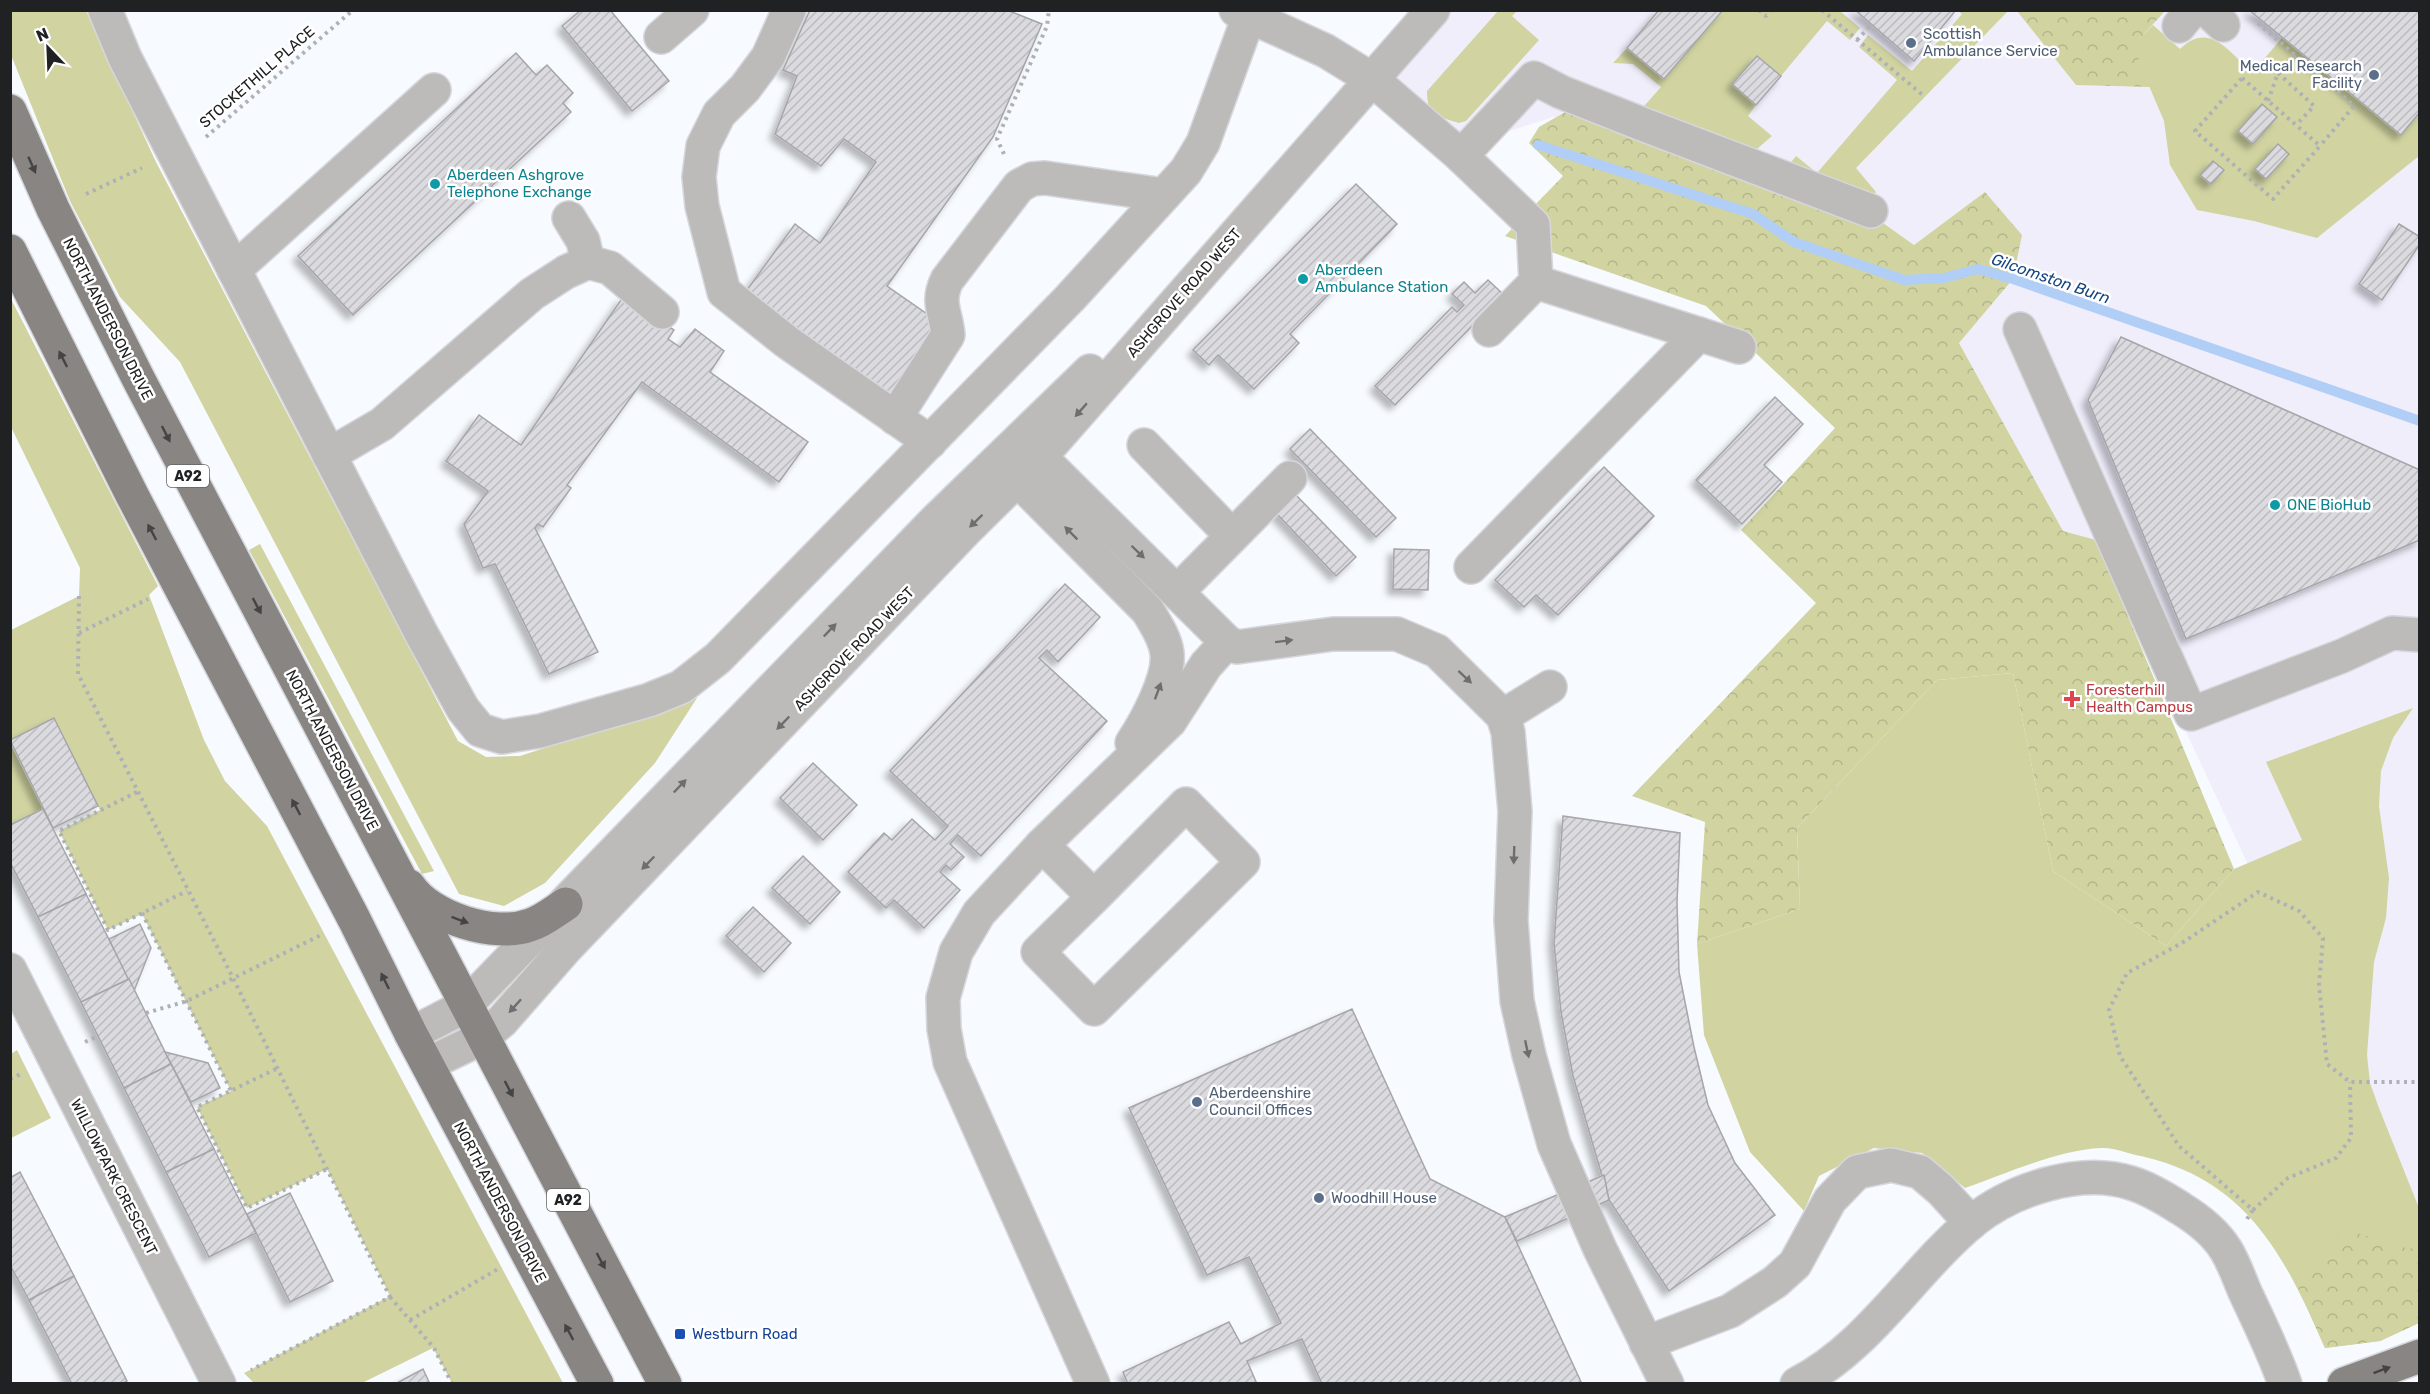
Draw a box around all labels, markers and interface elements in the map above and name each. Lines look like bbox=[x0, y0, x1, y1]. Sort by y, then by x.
north arrow bbox=[18, 18, 78, 78]
street label: STOCKETHILL PLACE bbox=[196, 22, 318, 132]
text: N bbox=[33, 24, 51, 46]
place label: Scottish Ambulance Service bbox=[1923, 25, 2058, 60]
marker: Scottish Ambulance Service bbox=[1904, 36, 1918, 50]
place label: Medical Research Facility bbox=[2240, 57, 2362, 92]
marker: Medical Research Facility bbox=[2367, 68, 2381, 82]
one-way arrow bbox=[27, 157, 37, 175]
place label: Aberdeen Ashgrove Telephone Exchange bbox=[447, 166, 592, 201]
marker: Aberdeen Ashgrove Telephone Exchange bbox=[428, 177, 442, 191]
street label: ASHGROVE ROAD WEST bbox=[1123, 225, 1245, 361]
street label: NORTH ANDERSON DRIVE bbox=[59, 235, 157, 403]
water label: Gilcomston Burn bbox=[1989, 249, 2113, 308]
place label: Aberdeen Ambulance Station bbox=[1315, 261, 1448, 296]
marker: Aberdeen Ambulance Station bbox=[1296, 272, 1310, 286]
one-way arrow bbox=[58, 350, 68, 367]
one-way arrow bbox=[1075, 402, 1088, 417]
one-way arrow bbox=[161, 425, 171, 442]
road number: A92 bbox=[167, 465, 209, 487]
place label: ONE BioHub bbox=[2287, 496, 2371, 514]
marker: ONE BioHub bbox=[2268, 498, 2282, 512]
one-way arrow bbox=[970, 513, 984, 527]
one-way arrow bbox=[147, 523, 157, 540]
one-way arrow bbox=[1065, 526, 1079, 540]
one-way arrow bbox=[1130, 545, 1144, 559]
street label: ASHGROVE ROAD WEST bbox=[790, 583, 918, 715]
one-way arrow bbox=[252, 598, 261, 615]
one-way arrow bbox=[823, 623, 837, 638]
one-way arrow bbox=[1274, 636, 1293, 645]
street label: NORTH ANDERSON DRIVE bbox=[282, 667, 382, 833]
one-way arrow bbox=[1457, 670, 1472, 683]
one-way arrow bbox=[1154, 681, 1164, 699]
place label: Foresterhill Health Campus bbox=[2086, 681, 2193, 716]
marker: Foresterhill Health Campus bbox=[2063, 690, 2081, 708]
one-way arrow bbox=[777, 715, 791, 729]
one-way arrow bbox=[672, 780, 686, 794]
one-way arrow bbox=[291, 799, 301, 816]
one-way arrow bbox=[1509, 846, 1518, 865]
one-way arrow bbox=[641, 856, 655, 871]
one-way arrow bbox=[452, 916, 470, 926]
one-way arrow bbox=[380, 973, 390, 990]
one-way arrow bbox=[508, 998, 522, 1013]
one-way arrow bbox=[1523, 1039, 1533, 1058]
one-way arrow bbox=[504, 1081, 514, 1098]
place label: Aberdeenshire Council Offices bbox=[1209, 1084, 1313, 1119]
marker: Aberdeenshire Council Offices bbox=[1190, 1095, 1204, 1109]
street label: WILLOWPARK CRESCENT bbox=[67, 1096, 161, 1258]
street label: NORTH ANDERSON DRIVE bbox=[450, 1119, 550, 1285]
road number: A92 bbox=[547, 1189, 589, 1211]
place label: Woodhill House bbox=[1331, 1189, 1437, 1207]
marker: Woodhill House bbox=[1312, 1191, 1326, 1205]
one-way arrow bbox=[596, 1253, 606, 1270]
one-way arrow bbox=[564, 1323, 574, 1340]
place label: Westburn Road bbox=[692, 1325, 798, 1343]
marker: Westburn Road bbox=[673, 1327, 687, 1341]
one-way arrow bbox=[2373, 1364, 2391, 1374]

